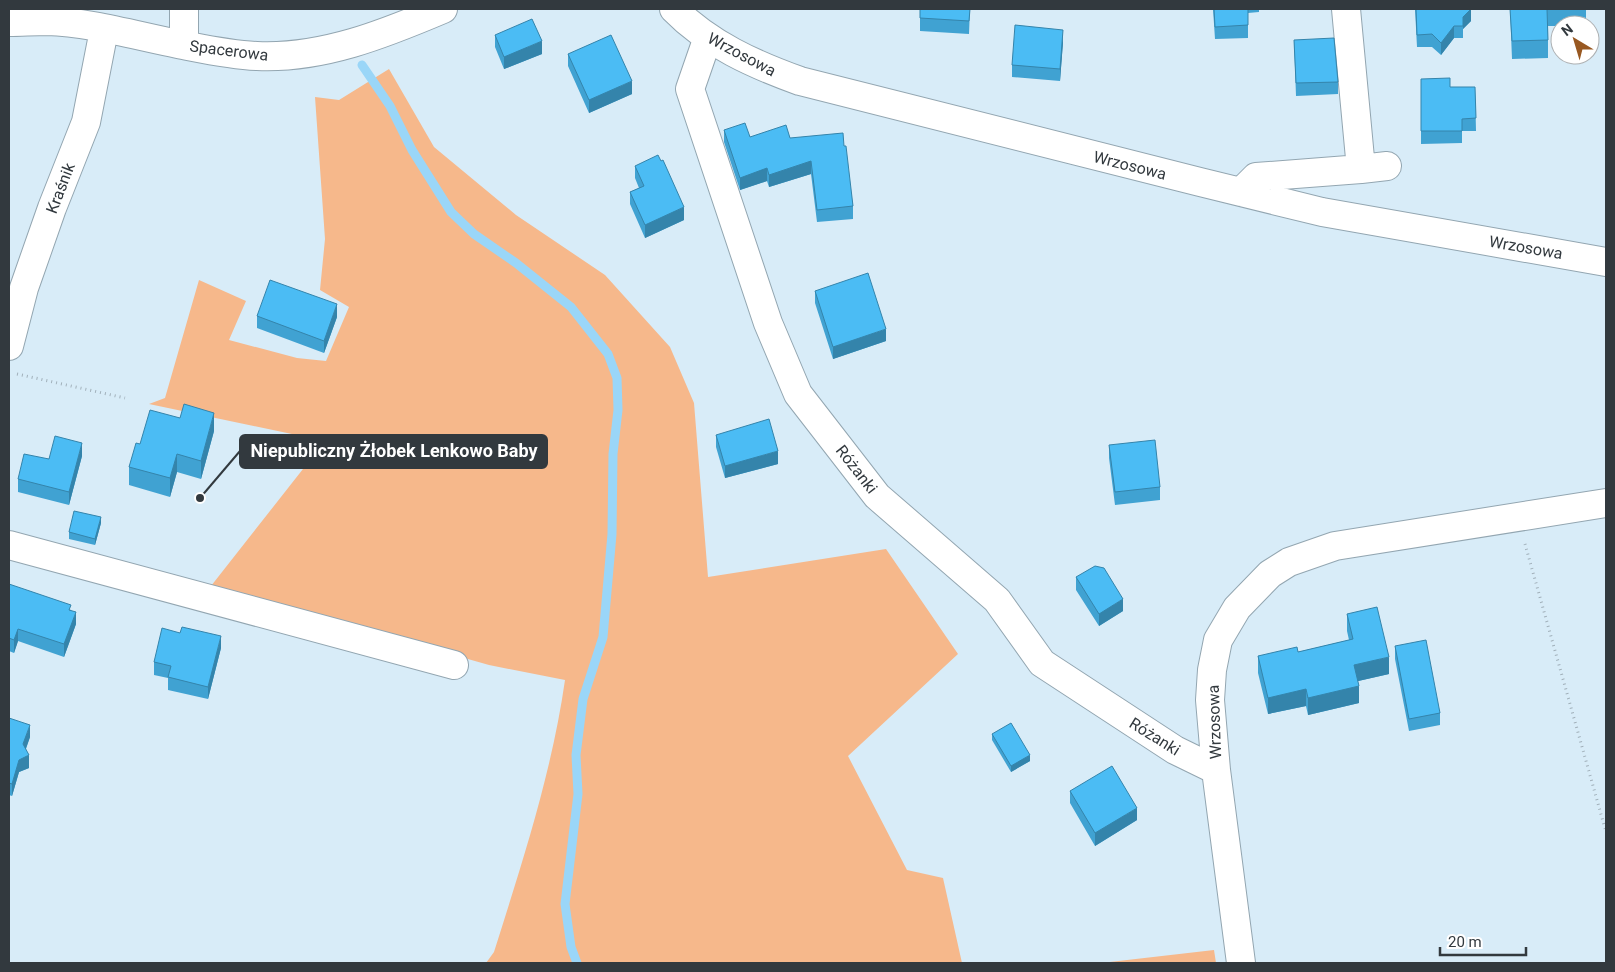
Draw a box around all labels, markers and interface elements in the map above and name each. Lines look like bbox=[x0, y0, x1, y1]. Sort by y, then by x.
north arrow bbox=[1550, 15, 1600, 65]
text: N bbox=[1558, 20, 1576, 39]
street label: Wrzosowa bbox=[704, 29, 779, 80]
street label: Spacerowa bbox=[188, 36, 269, 65]
street label: Wrzosowa bbox=[1091, 147, 1168, 184]
street label: Kraśnik bbox=[42, 159, 79, 216]
street label: Wrzosowa bbox=[1488, 232, 1564, 263]
callout: Niepubliczny Żłobek Lenkowo Baby bbox=[240, 435, 547, 468]
text: Niepubliczny Żłobek Lenkowo Baby bbox=[250, 440, 538, 461]
street label: Różanki bbox=[832, 441, 881, 497]
street label: Wrzosowa bbox=[1204, 684, 1225, 760]
street label: Różanki bbox=[1126, 713, 1184, 759]
scale bar bbox=[1440, 924, 1526, 956]
text: 20 m bbox=[1448, 933, 1482, 951]

